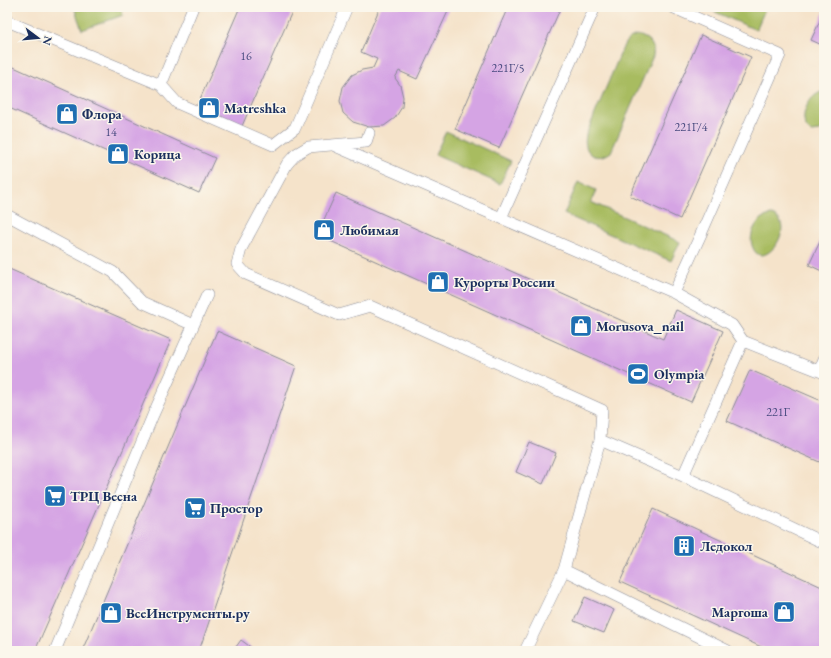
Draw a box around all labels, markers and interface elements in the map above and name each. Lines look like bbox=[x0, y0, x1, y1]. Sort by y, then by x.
north arrow bbox=[18, 18, 58, 58]
text: N bbox=[40, 35, 56, 47]
house number: 16 bbox=[240, 48, 252, 64]
house number: 221Г/5 bbox=[491, 60, 525, 76]
shop icon: Matreshka bbox=[196, 95, 222, 121]
place label: Matreshka bbox=[224, 99, 287, 117]
shop icon: Флора bbox=[54, 101, 80, 127]
place label: Флора bbox=[82, 105, 123, 123]
house number: 221Г/4 bbox=[674, 119, 708, 135]
house number: 14 bbox=[105, 124, 117, 140]
shop icon: Корица bbox=[105, 141, 131, 167]
place label: Корица bbox=[134, 145, 182, 163]
shop icon: Любимая bbox=[311, 217, 337, 243]
place label: Любимая bbox=[340, 221, 399, 239]
shop icon: Курорты России bbox=[425, 269, 451, 295]
place label: Курорты России bbox=[454, 273, 555, 291]
shop icon: Morusova_nail bbox=[568, 313, 594, 339]
place label: Morusova_nail bbox=[596, 317, 684, 335]
sports icon: Olympia bbox=[625, 361, 651, 387]
place label: Olympia bbox=[654, 365, 705, 383]
house number: 221Г bbox=[766, 404, 791, 420]
supermarket icon: ТРЦ Весна bbox=[42, 483, 68, 509]
place label: ТРЦ Весна bbox=[70, 487, 138, 505]
supermarket icon: Простор bbox=[182, 495, 208, 521]
place label: Простор bbox=[210, 499, 263, 517]
building icon: Ледокол bbox=[671, 533, 697, 559]
place label: Ледокол bbox=[700, 537, 752, 555]
shop icon: Маргоша bbox=[771, 599, 797, 625]
shop icon: ВсеИнструменты.ру bbox=[98, 600, 124, 626]
place label: Маргоша bbox=[712, 603, 769, 621]
place label: ВсеИнструменты.ру bbox=[126, 604, 250, 622]

